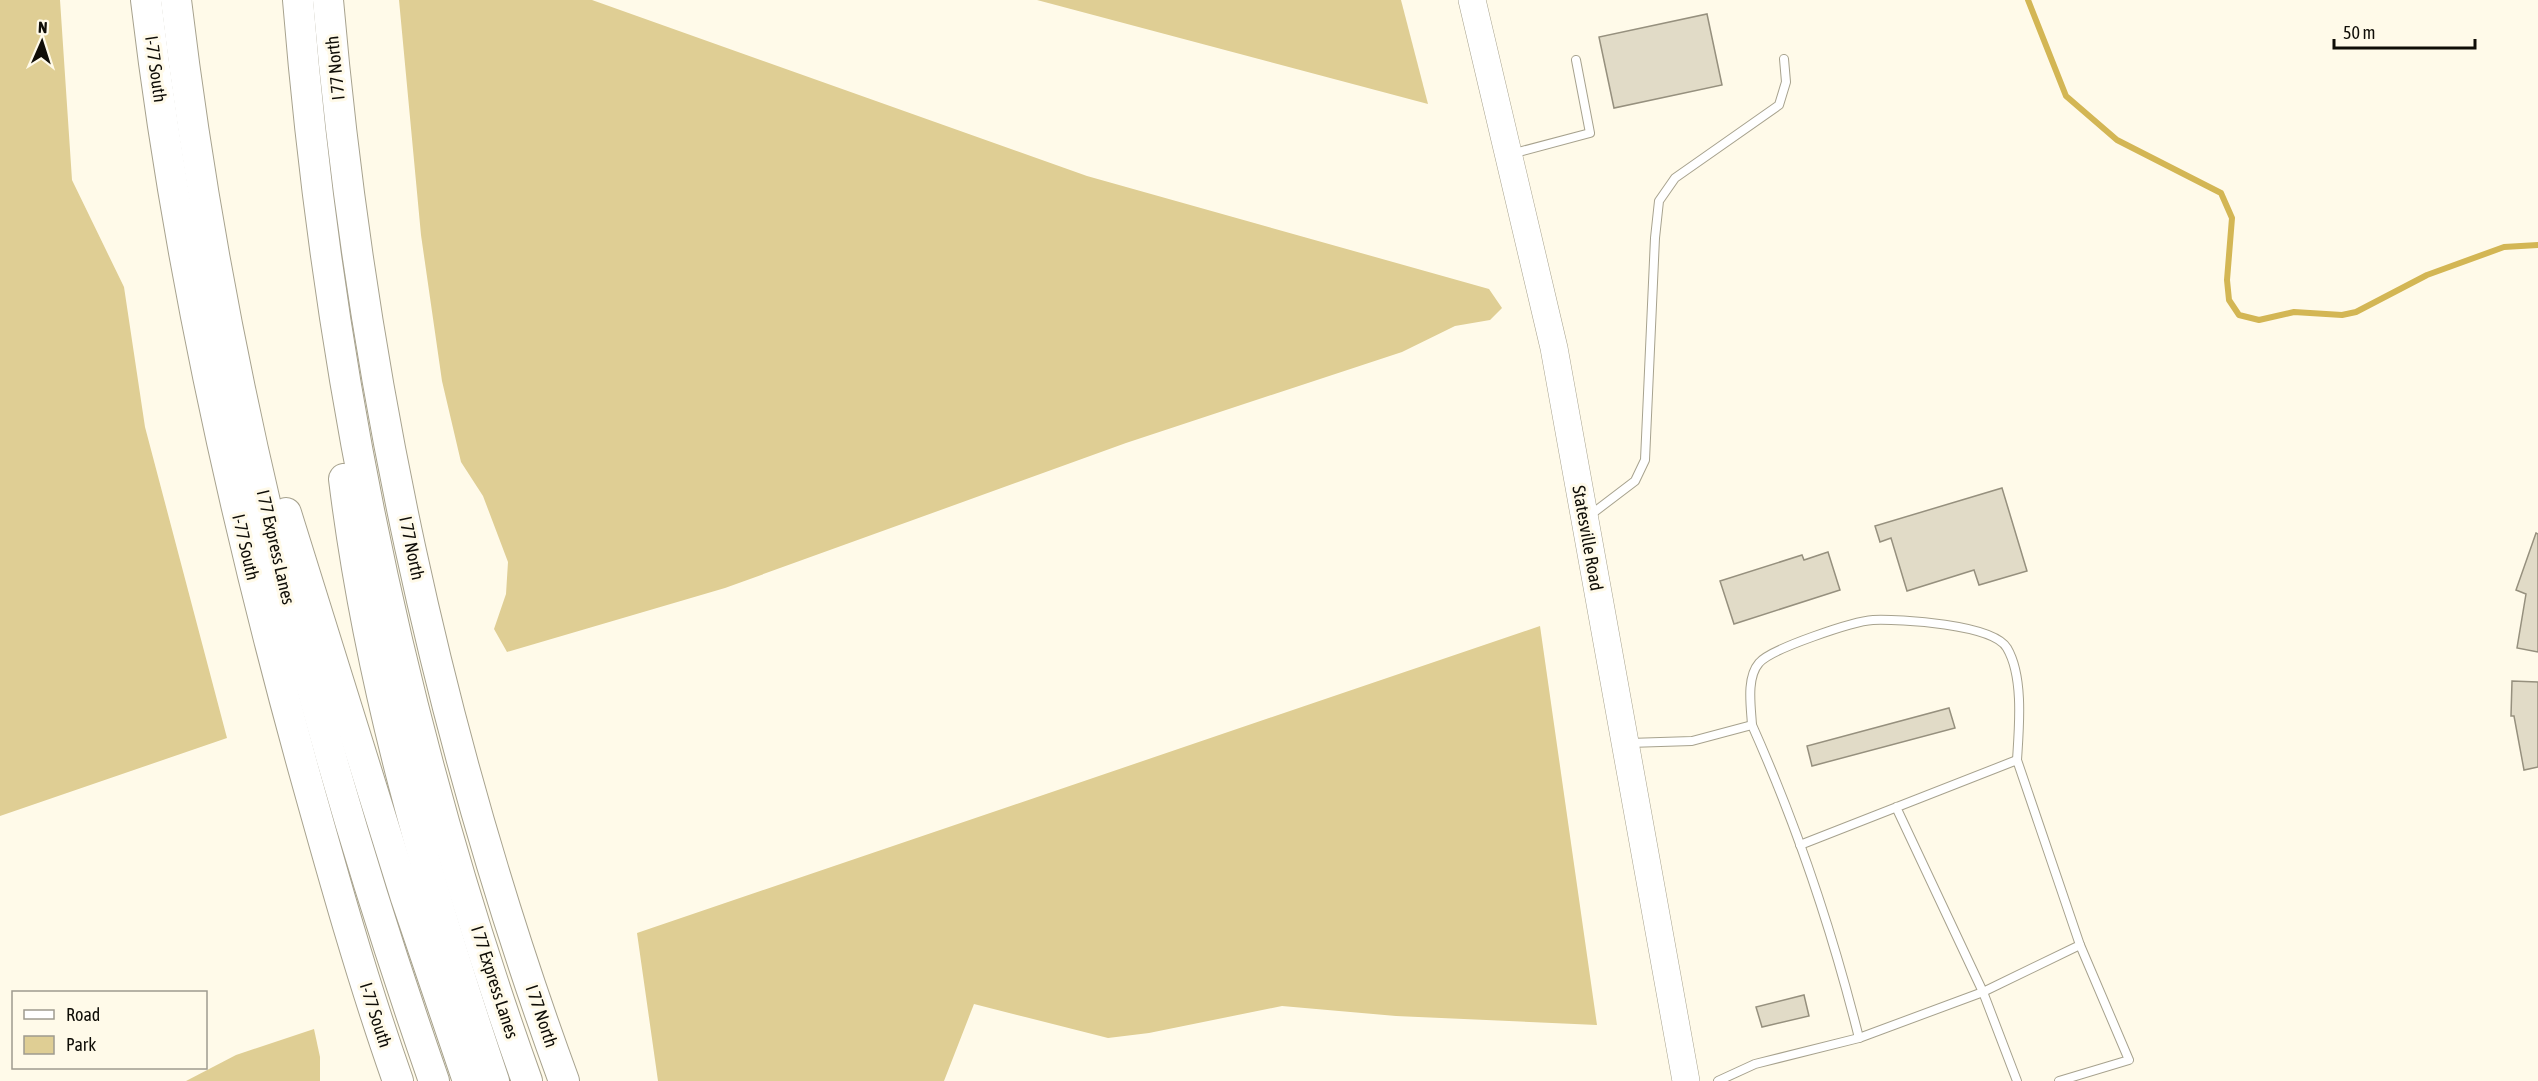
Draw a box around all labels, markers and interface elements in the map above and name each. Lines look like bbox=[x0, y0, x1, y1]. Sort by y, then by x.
north arrow bbox=[12, 12, 72, 72]
scale bar bbox=[2334, 12, 2475, 50]
text: N bbox=[38, 18, 48, 36]
text: 50 m bbox=[2343, 22, 2375, 43]
street label: I-77 South bbox=[141, 34, 171, 104]
street label: I 77 North bbox=[321, 35, 349, 101]
street label: Statesville Road bbox=[1568, 484, 1608, 592]
street label: I 77 Express Lanes bbox=[253, 488, 299, 606]
street label: I-77 South bbox=[228, 512, 264, 582]
street label: I 77 North bbox=[395, 514, 429, 582]
street label: I 77 Express Lanes bbox=[467, 923, 523, 1041]
street label: I-77 South bbox=[356, 980, 396, 1050]
street label: I 77 North bbox=[522, 982, 562, 1050]
legend bbox=[12, 991, 207, 1069]
text: Road bbox=[66, 1004, 100, 1025]
text: Park bbox=[66, 1034, 96, 1055]

